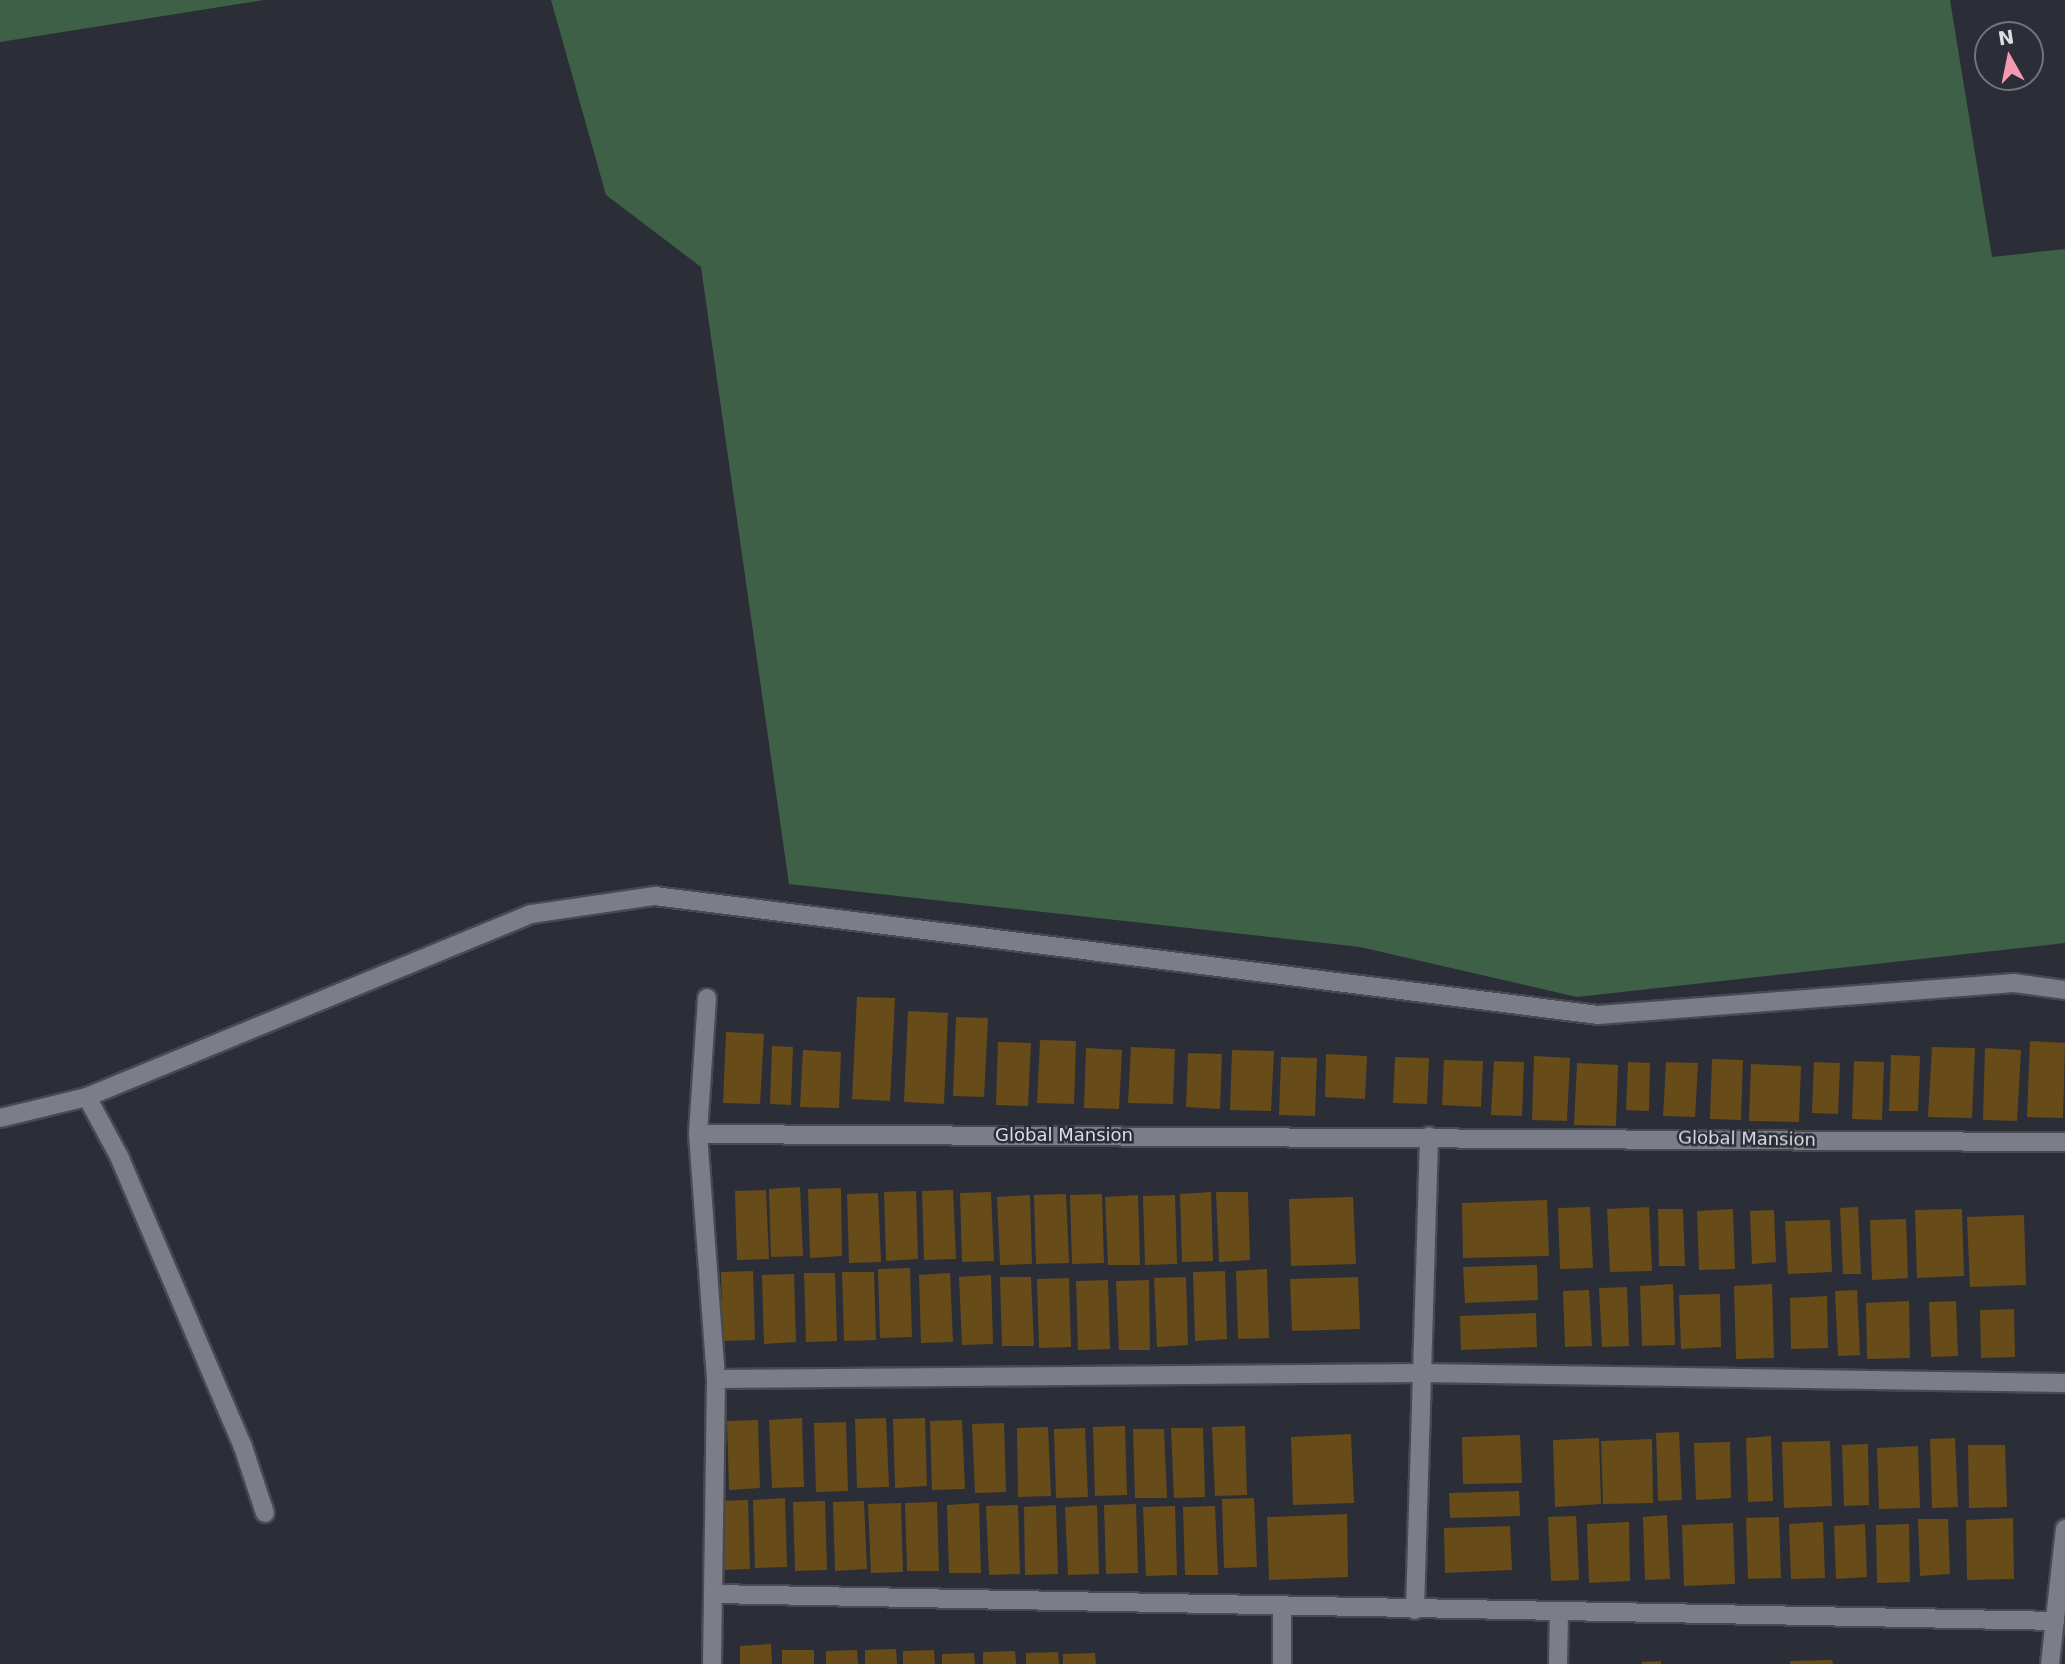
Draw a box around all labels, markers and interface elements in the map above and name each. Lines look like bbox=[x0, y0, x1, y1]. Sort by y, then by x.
north arrow bbox=[1974, 21, 2044, 91]
text: N bbox=[1996, 25, 2016, 49]
street label: Global Mansion bbox=[995, 1124, 1133, 1146]
street label: Global Mansion bbox=[1678, 1127, 1816, 1151]

